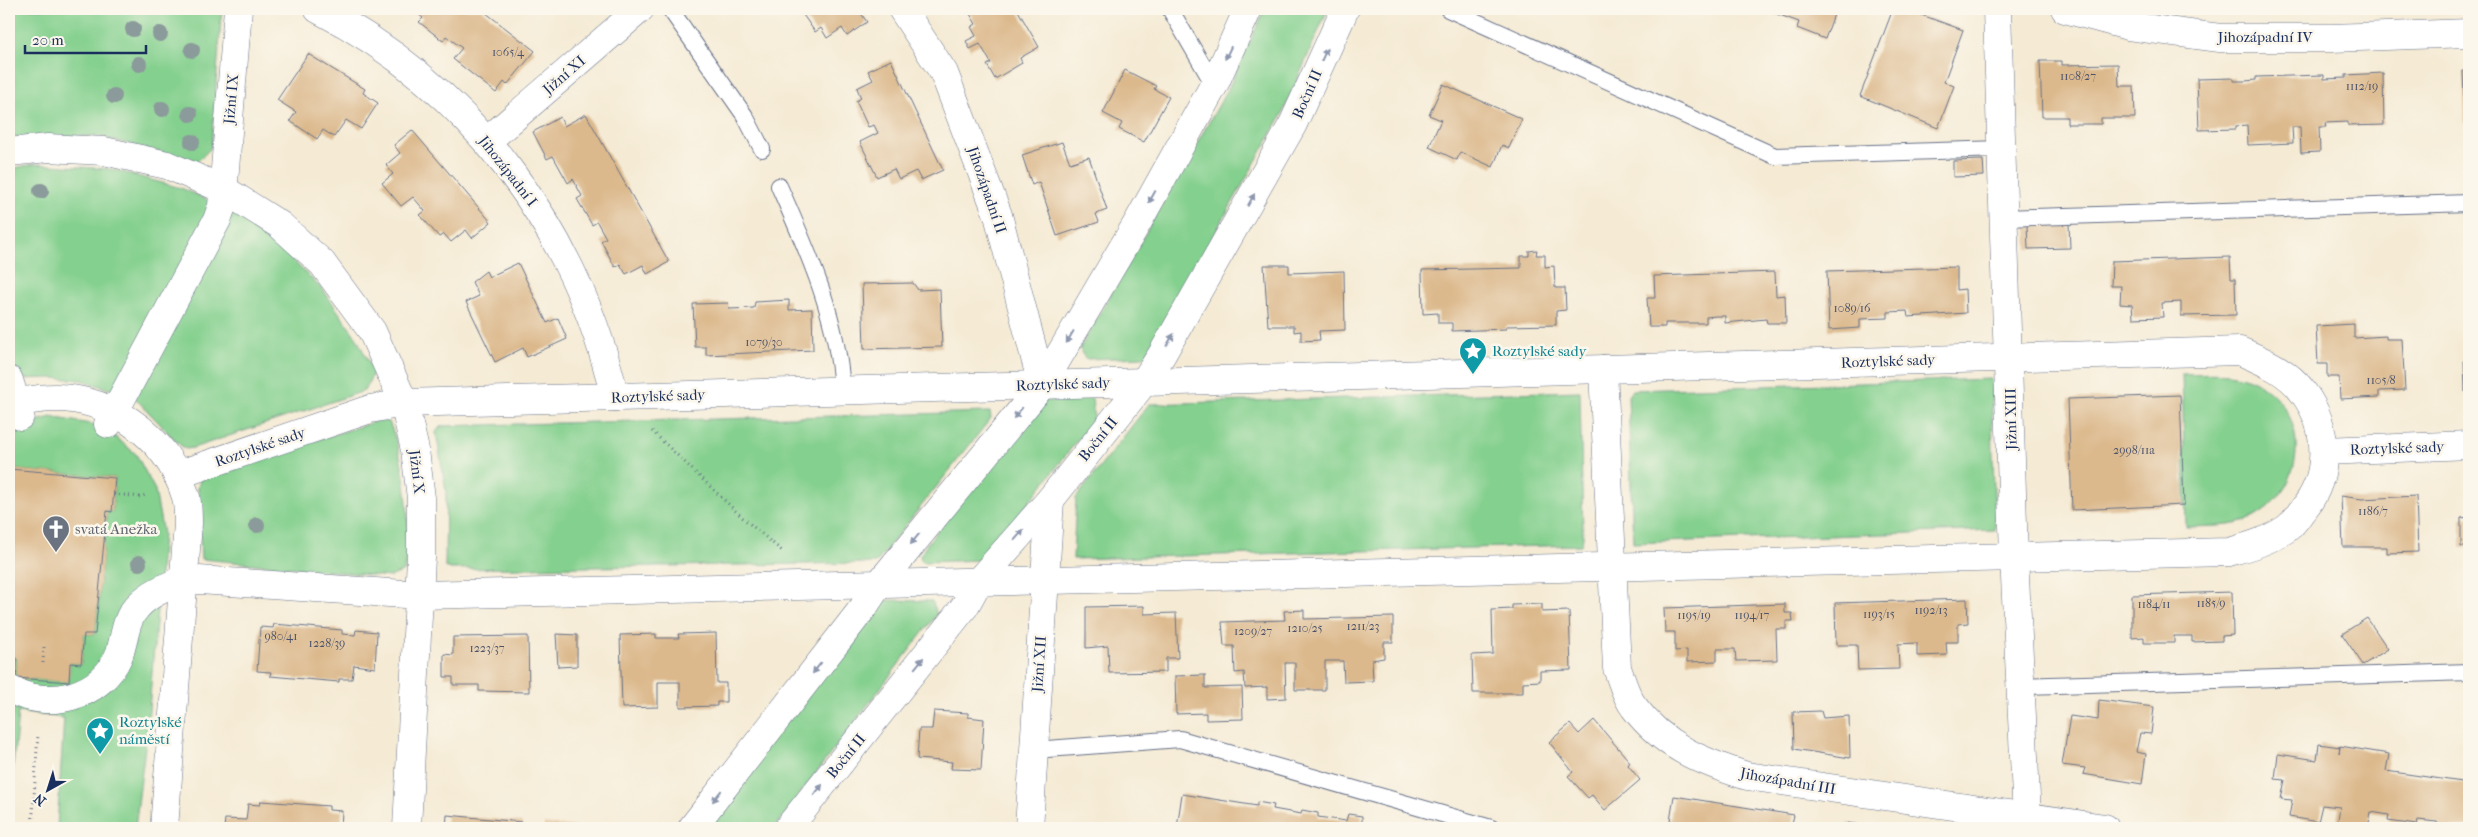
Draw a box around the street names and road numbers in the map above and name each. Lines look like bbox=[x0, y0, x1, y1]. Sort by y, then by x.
street label: Jihozápadní IV bbox=[2217, 28, 2314, 46]
street label: Jižní XI bbox=[538, 52, 589, 99]
street label: Boční II bbox=[1288, 66, 1326, 121]
street label: Jižní IX bbox=[220, 73, 242, 126]
street label: Jihozápadní I bbox=[474, 131, 541, 210]
street label: Jihozápadní II bbox=[963, 143, 1010, 236]
street label: Roztylské sady bbox=[1841, 350, 1936, 372]
street label: Roztylské sady bbox=[1016, 373, 1111, 395]
street label: Roztylské sady bbox=[611, 385, 706, 407]
street label: Jižní XIII bbox=[2001, 388, 2021, 451]
street label: Boční II bbox=[1075, 413, 1121, 465]
street label: Roztylské sady bbox=[212, 423, 309, 471]
street label: Roztylské sady bbox=[2350, 437, 2445, 459]
street label: Jižní X bbox=[405, 448, 429, 496]
street label: Jižní XII bbox=[1028, 635, 1050, 694]
street label: Boční II bbox=[823, 730, 869, 782]
street label: Jihozápadní III bbox=[1738, 764, 1837, 798]

